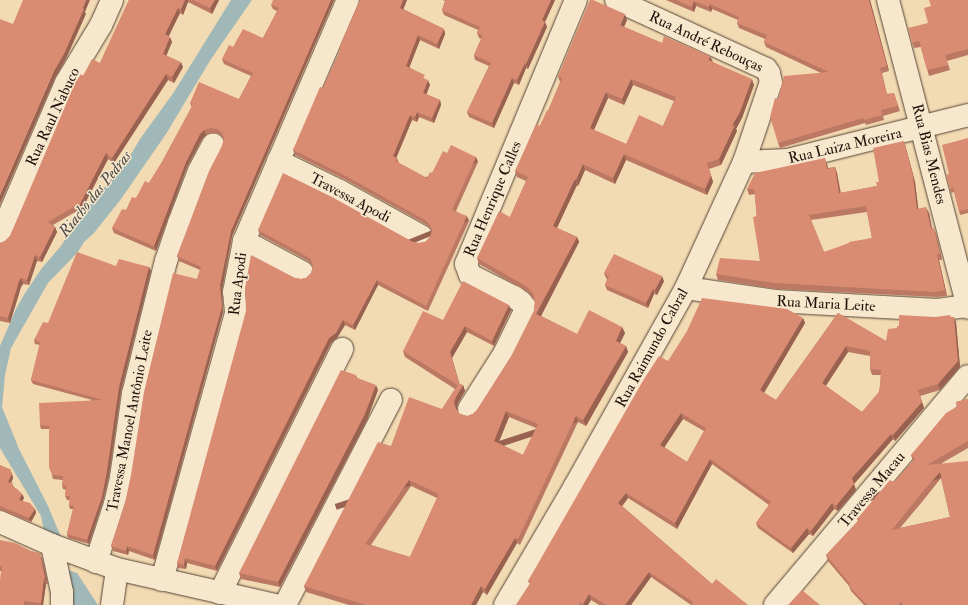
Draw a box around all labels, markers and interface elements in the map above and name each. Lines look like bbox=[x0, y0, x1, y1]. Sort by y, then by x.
street label: Rua André Rebouças bbox=[646, 8, 766, 76]
street label: Rua Raul Nabuco bbox=[22, 65, 84, 169]
street label: Rua Bias Mendes bbox=[908, 102, 950, 206]
street label: Rua Luiza Moreira bbox=[787, 124, 903, 168]
street label: Rua Henrique Calles bbox=[460, 138, 526, 260]
water label: Riacho das Pedras bbox=[54, 147, 136, 241]
street label: Travessa Apodi bbox=[307, 169, 393, 227]
street label: Rua Apodi bbox=[225, 251, 251, 317]
street label: Rua Raimundo Cabral bbox=[612, 285, 692, 411]
street label: Rua Maria Leite bbox=[776, 292, 876, 316]
street label: Travessa Manoel Antônio Leite bbox=[103, 328, 157, 514]
street label: Travessa Macau bbox=[835, 448, 909, 532]

